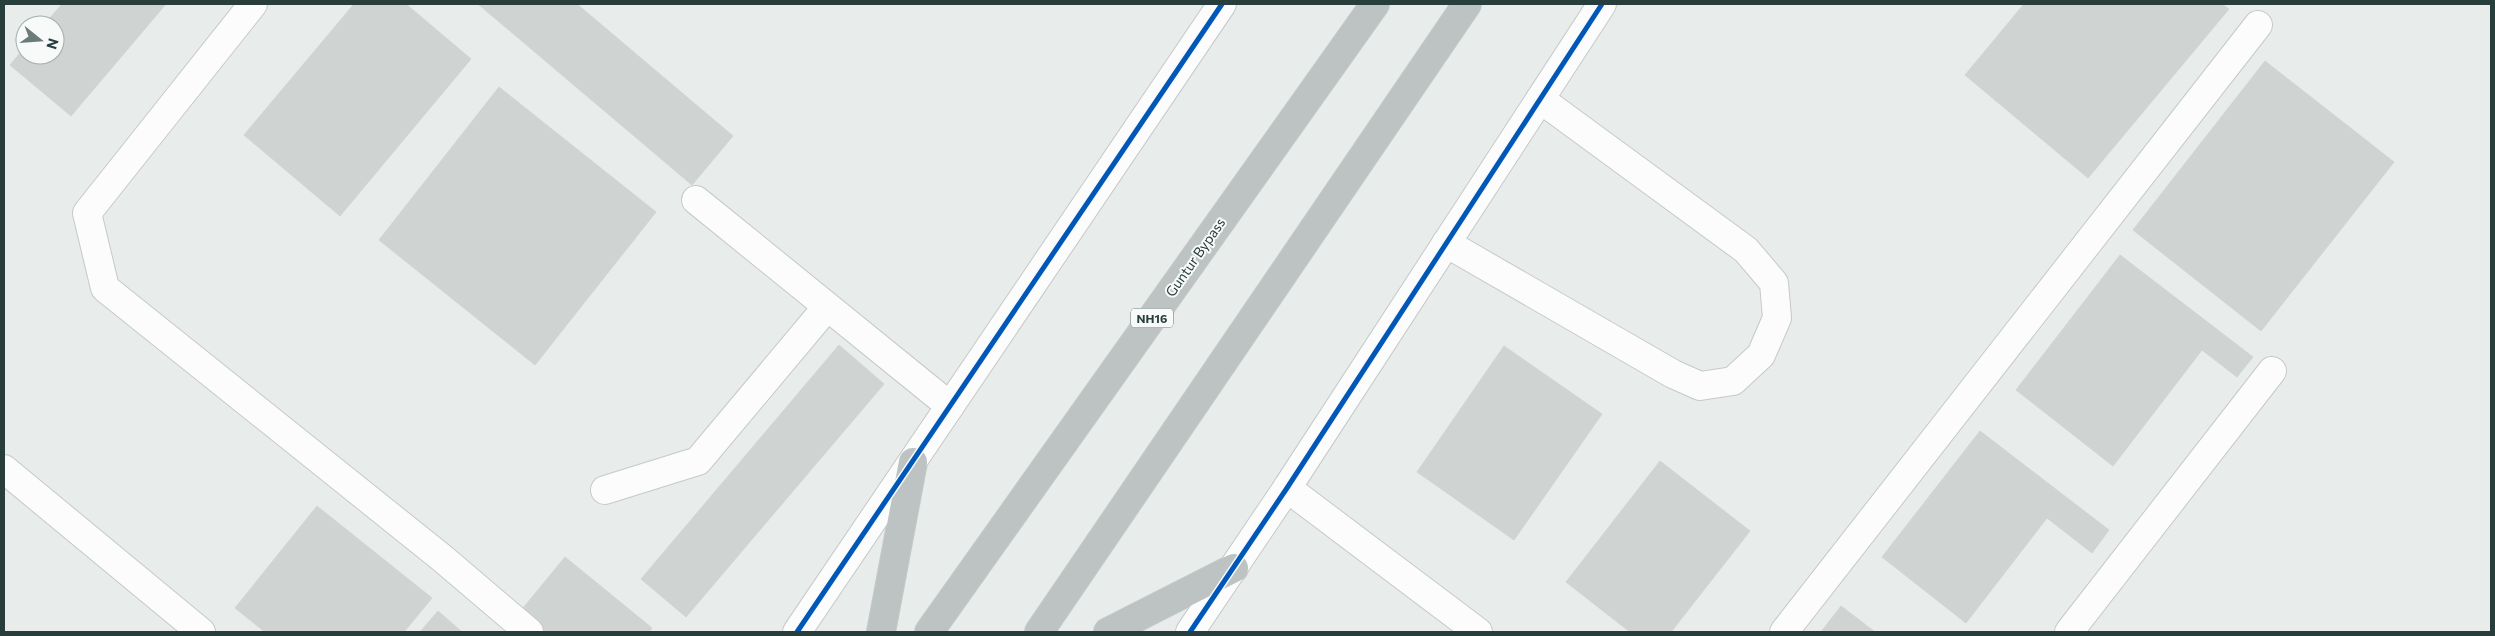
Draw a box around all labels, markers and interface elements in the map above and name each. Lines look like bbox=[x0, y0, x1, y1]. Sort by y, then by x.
north arrow bbox=[15, 15, 65, 65]
text: N bbox=[43, 36, 63, 51]
street label: Guntur Bypass bbox=[1162, 214, 1228, 300]
road number: NH16 bbox=[1131, 308, 1173, 328]

